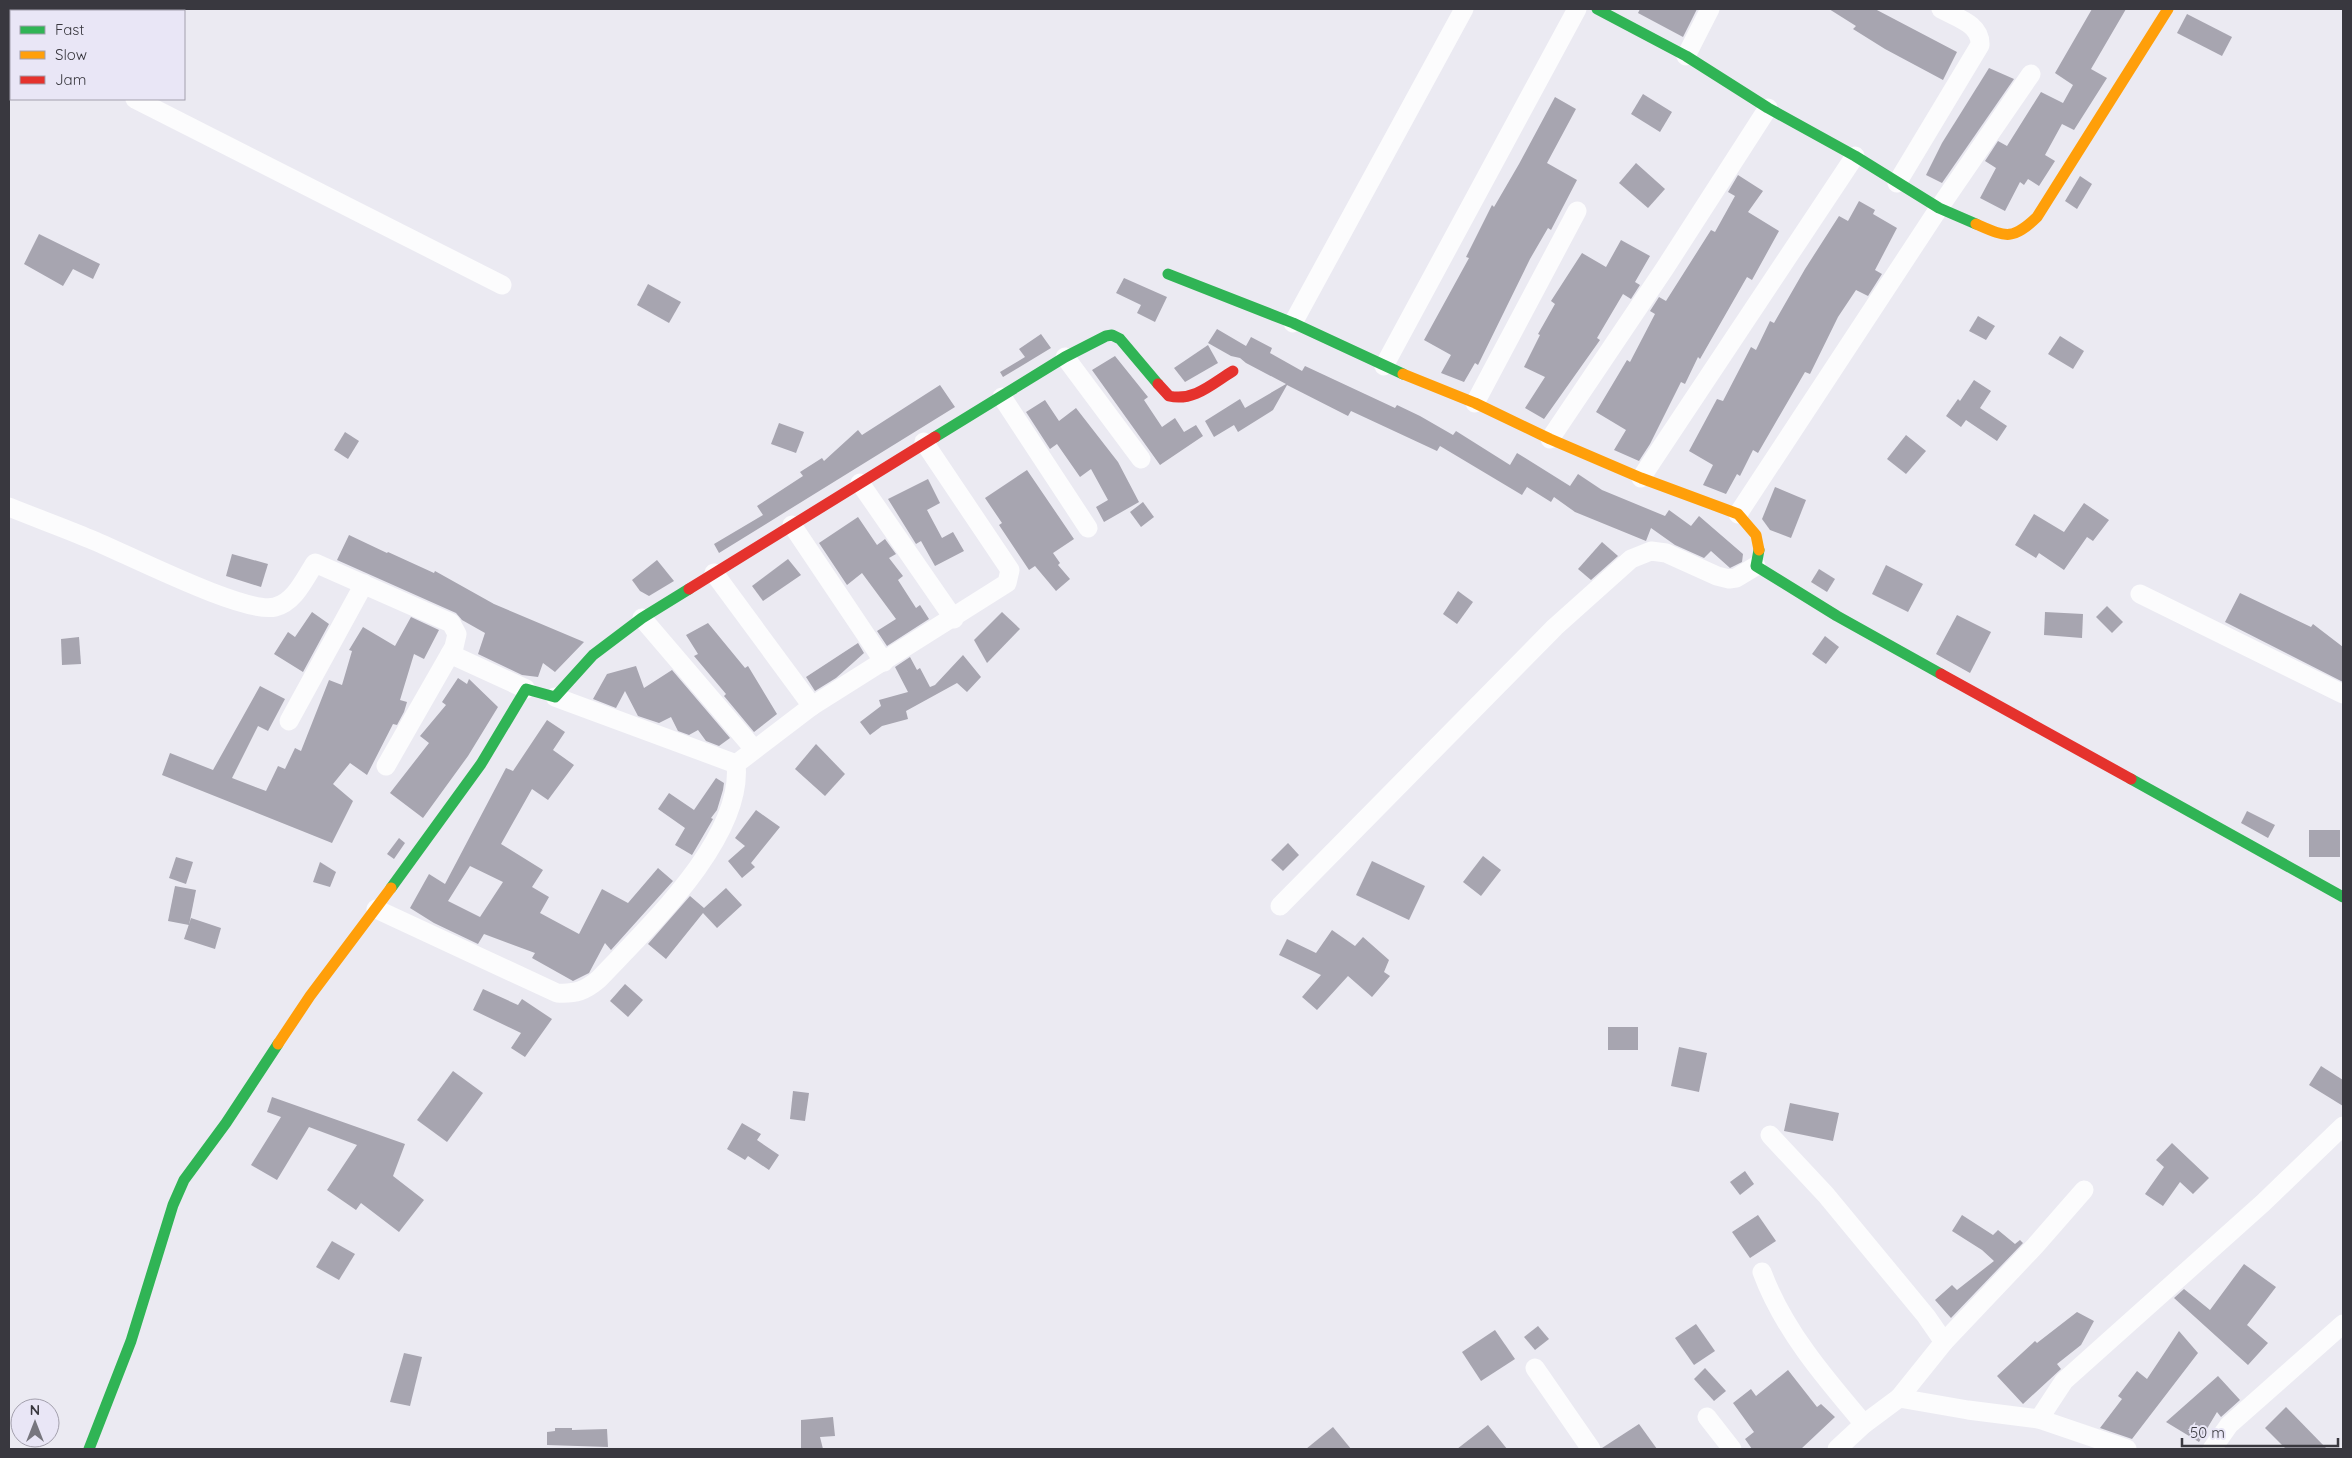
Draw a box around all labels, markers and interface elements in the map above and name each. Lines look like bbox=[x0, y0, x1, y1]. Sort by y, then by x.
legend bbox=[10, 10, 185, 100]
text: Fast bbox=[55, 20, 84, 39]
text: Slow bbox=[55, 45, 87, 64]
text: Jam bbox=[55, 70, 86, 89]
north arrow bbox=[10, 1398, 60, 1448]
text: N bbox=[30, 1401, 40, 1419]
scale bar bbox=[2182, 1416, 2338, 1448]
text: 50 m bbox=[2190, 1423, 2225, 1442]

